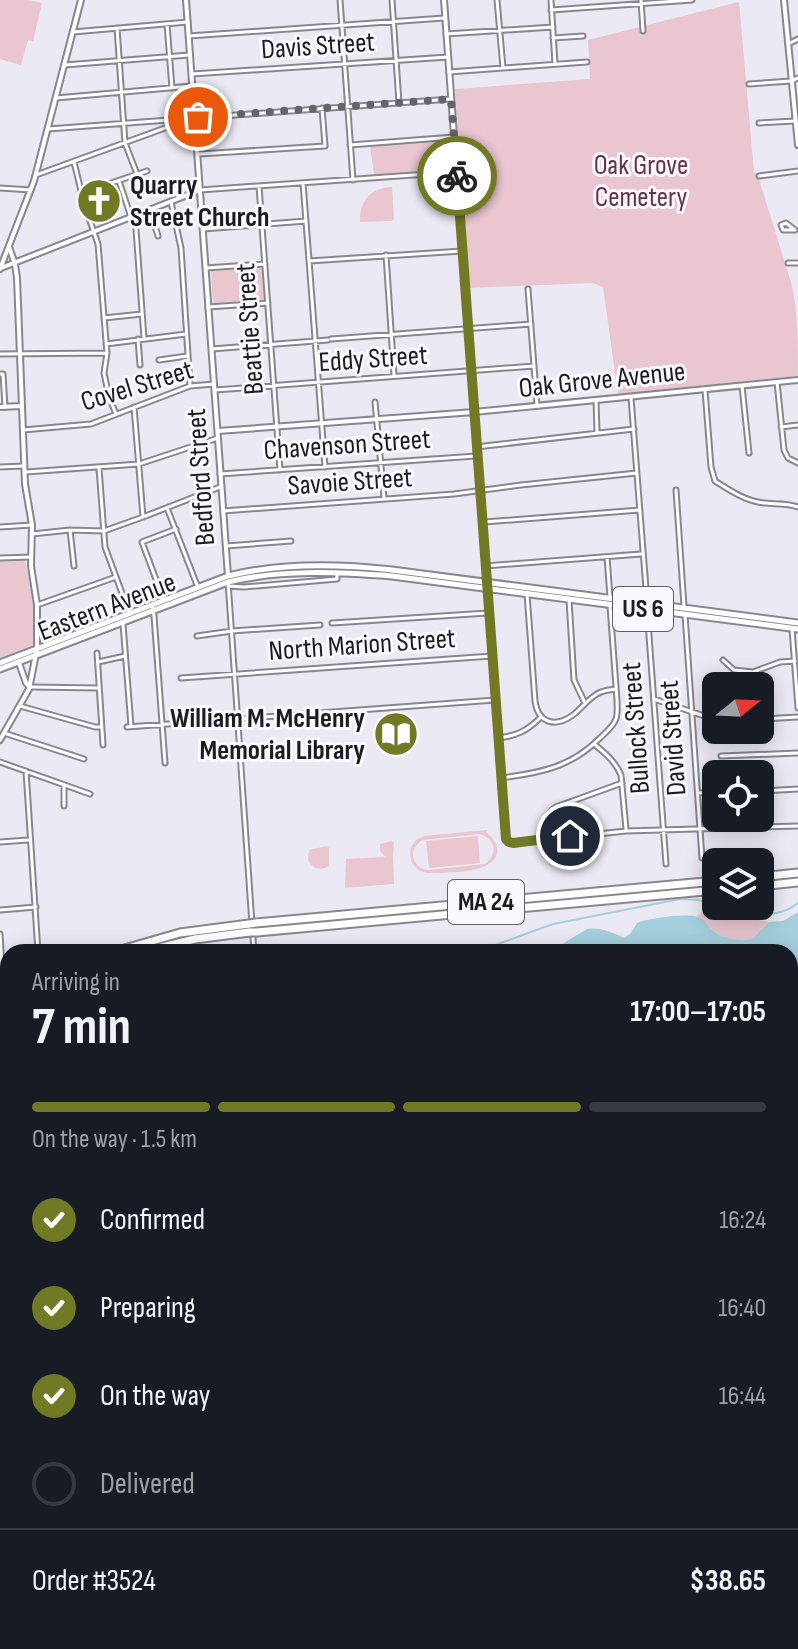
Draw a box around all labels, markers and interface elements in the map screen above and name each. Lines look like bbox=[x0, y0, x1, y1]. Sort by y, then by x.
street label: Davis Street bbox=[260, 26, 376, 66]
pin bbox=[164, 83, 232, 151]
icon: bag bbox=[176, 95, 220, 139]
courier bbox=[417, 136, 497, 216]
park label: Oak Grove Cemetery bbox=[594, 149, 688, 214]
icon: bike bbox=[435, 154, 479, 198]
place label: Quarry Street Church bbox=[130, 169, 269, 234]
church icon: Quarry Street Church bbox=[75, 177, 123, 225]
street label: Beattie Street bbox=[229, 262, 271, 396]
street label: Eddy Street bbox=[317, 339, 429, 379]
street label: Covel Street bbox=[77, 353, 197, 419]
street label: Oak Grove Avenue bbox=[517, 355, 687, 405]
street label: Bedford Street bbox=[180, 407, 222, 547]
street label: Chavenson Street bbox=[262, 423, 432, 467]
street label: Savoie Street bbox=[287, 461, 413, 503]
street label: Eastern Avenue bbox=[34, 566, 180, 648]
road number: US 6 bbox=[613, 587, 673, 631]
street label: North Marion Street bbox=[268, 622, 456, 668]
street label: Bullock Street bbox=[615, 661, 657, 795]
north arrow bbox=[702, 672, 774, 744]
map controls bbox=[702, 672, 774, 920]
street label: David Street bbox=[653, 679, 693, 797]
place label: William M. McHenry Memorial Library bbox=[170, 702, 365, 767]
library icon: William M. McHenry Memorial Library bbox=[372, 710, 420, 758]
button: locate bbox=[702, 760, 774, 832]
pin bbox=[536, 802, 604, 870]
icon: home bbox=[548, 814, 592, 858]
button: layers bbox=[702, 848, 774, 920]
road number: MA 24 bbox=[448, 880, 524, 924]
text: Arriving in bbox=[32, 967, 120, 998]
text: 17:00–17:05 bbox=[630, 994, 766, 1030]
text: 7 min bbox=[32, 996, 131, 1059]
text: On the way · 1.5 km bbox=[32, 1124, 197, 1155]
icon: check bbox=[32, 1198, 76, 1242]
text: Confirmed bbox=[100, 1202, 205, 1238]
text: 16:24 bbox=[719, 1205, 766, 1236]
icon: check bbox=[32, 1286, 76, 1330]
text: Preparing bbox=[100, 1290, 196, 1326]
text: 16:40 bbox=[718, 1293, 766, 1324]
icon: check bbox=[32, 1374, 76, 1418]
text: On the way bbox=[100, 1378, 210, 1414]
text: 16:44 bbox=[719, 1381, 766, 1412]
text: Delivered bbox=[100, 1466, 195, 1502]
text: Order #3524 bbox=[32, 1563, 156, 1599]
text: $38.65 bbox=[690, 1563, 766, 1599]

